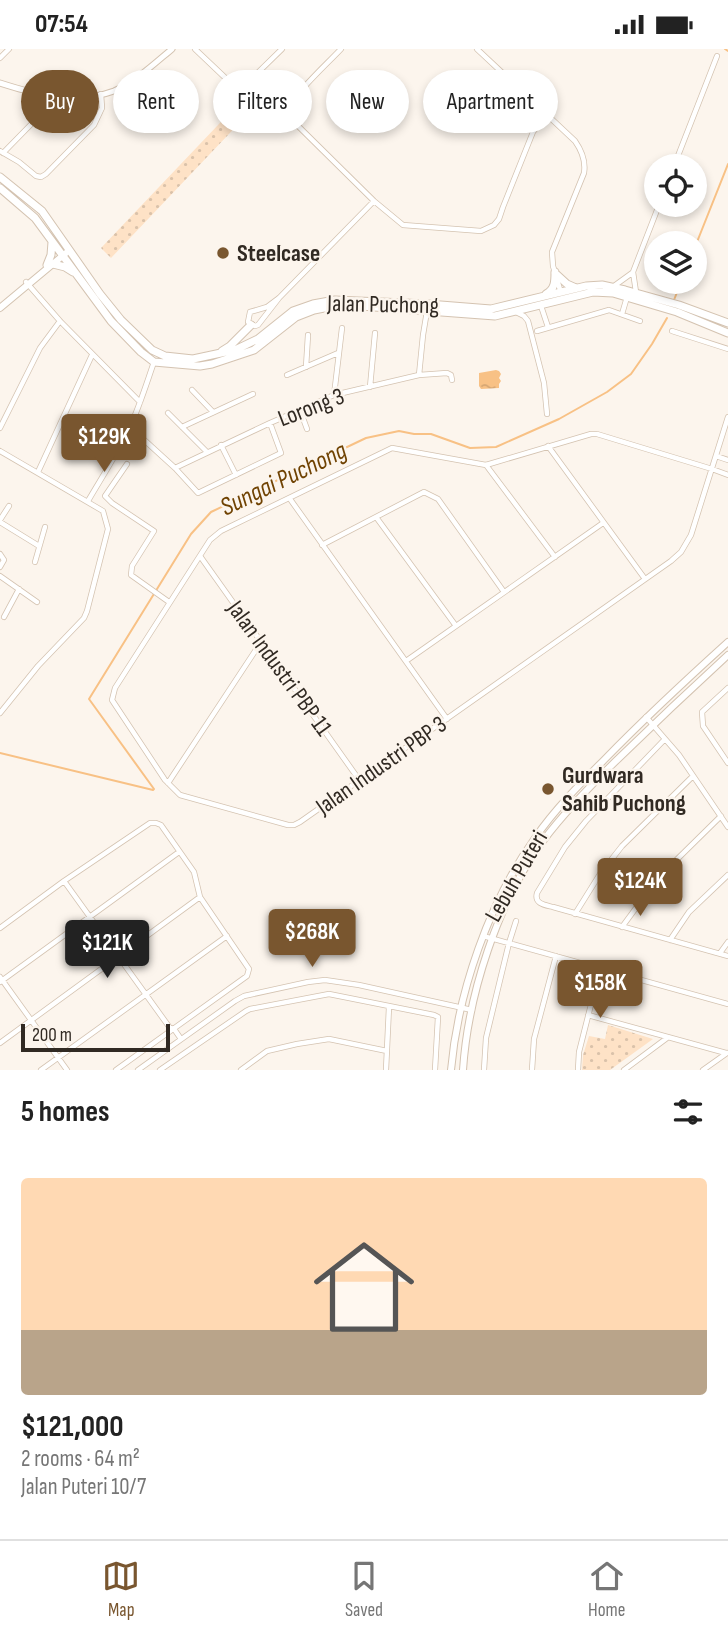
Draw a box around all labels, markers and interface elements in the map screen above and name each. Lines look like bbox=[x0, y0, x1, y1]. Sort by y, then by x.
text: 07:54 bbox=[35, 9, 88, 40]
chip: Buy bbox=[21, 70, 99, 133]
chip: Rent bbox=[113, 70, 199, 133]
chip: Filters bbox=[213, 70, 312, 133]
chip: New bbox=[326, 70, 409, 133]
chip: Apartment bbox=[423, 70, 558, 133]
map controls bbox=[644, 154, 707, 294]
button: locate bbox=[644, 154, 707, 217]
button: layers bbox=[644, 231, 707, 294]
place label: Steelcase bbox=[237, 239, 320, 268]
marker: Steelcase bbox=[215, 245, 231, 261]
street label: Jalan Puchong bbox=[326, 289, 439, 320]
street label: Lorong 3 bbox=[274, 382, 348, 433]
pin: $129K bbox=[55, 415, 153, 474]
text: $129K bbox=[77, 423, 131, 451]
water label: Sungai Puchong bbox=[215, 435, 352, 523]
street label: Jalan Industri PBP 11 bbox=[220, 594, 339, 742]
street label: Jalan Industri PBP 3 bbox=[309, 710, 452, 822]
place label: Gurdwara Sahib Puchong bbox=[562, 761, 686, 818]
marker: Gurdwara Sahib Puchong bbox=[540, 781, 556, 797]
street label: Lebuh Puteri bbox=[479, 825, 554, 927]
pin: $124K bbox=[591, 859, 689, 918]
text: $124K bbox=[613, 867, 667, 895]
pin: $268K bbox=[263, 909, 361, 969]
text: $268K bbox=[285, 918, 339, 946]
pin: $121K bbox=[58, 921, 156, 980]
text: $121K bbox=[81, 929, 133, 957]
pin: $158K bbox=[551, 961, 649, 1020]
text: $158K bbox=[573, 969, 627, 997]
scale bar bbox=[21, 1021, 170, 1053]
text: 200 m bbox=[32, 1024, 72, 1047]
icon: filters bbox=[669, 1093, 707, 1131]
text: 5 homes bbox=[21, 1094, 110, 1130]
icon: home bbox=[301, 1224, 427, 1350]
text: $121,000 bbox=[21, 1409, 124, 1445]
text: 2 rooms · 64 m² bbox=[21, 1445, 140, 1473]
text: Jalan Puteri 10/7 bbox=[21, 1473, 146, 1501]
tab: Map bbox=[102, 1557, 140, 1622]
tab: Saved bbox=[345, 1557, 383, 1622]
tab: Home bbox=[588, 1557, 626, 1622]

